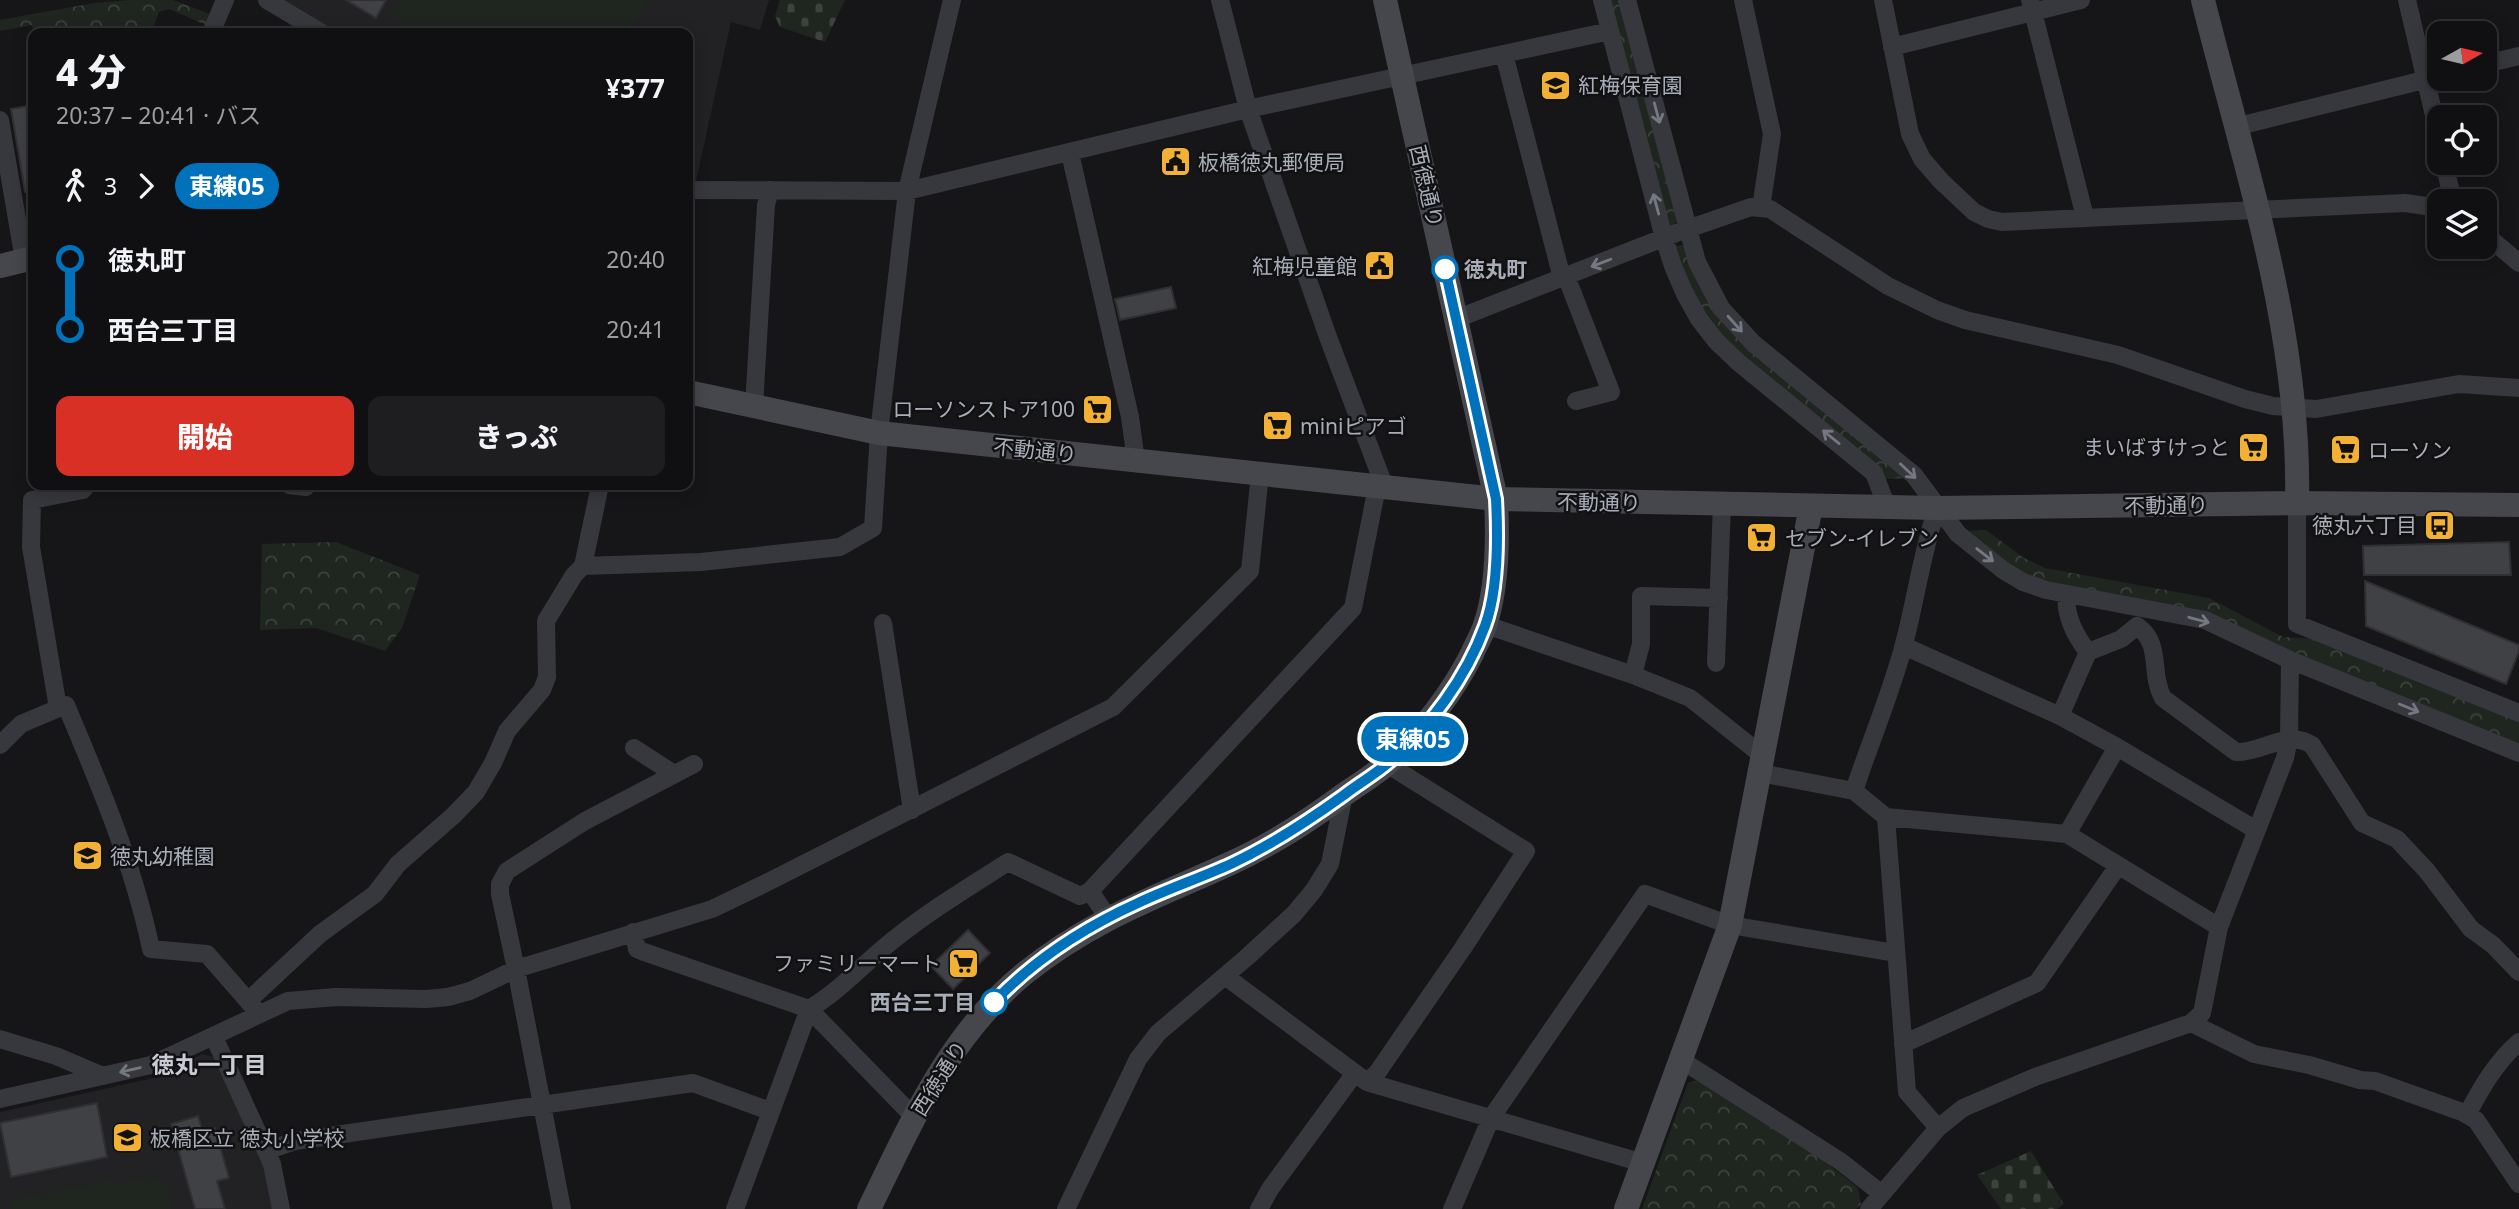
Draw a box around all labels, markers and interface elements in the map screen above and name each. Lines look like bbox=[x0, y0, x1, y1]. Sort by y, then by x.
north arrow bbox=[2427, 21, 2497, 91]
map controls bbox=[2427, 21, 2497, 259]
text: 4 分 bbox=[56, 45, 126, 97]
school or university icon: 紅梅保育園 bbox=[1538, 68, 1572, 102]
text: ¥377 bbox=[606, 70, 665, 106]
place label: 紅梅保育園 bbox=[1578, 71, 1683, 99]
text: 20:37 – 20:41 · バス bbox=[56, 99, 261, 131]
one-way arrow bbox=[1651, 101, 1664, 124]
button: locate bbox=[2427, 105, 2497, 175]
street label: 西徳通り bbox=[1404, 142, 1450, 230]
public building icon: 板橋徳丸郵便局 bbox=[1158, 145, 1192, 179]
place label: 板橋徳丸郵便局 bbox=[1198, 148, 1345, 176]
icon: walk bbox=[56, 167, 94, 205]
icon: forward bbox=[127, 167, 165, 205]
text: 東練05 bbox=[189, 169, 265, 202]
text: 3 bbox=[104, 170, 117, 202]
button: layers bbox=[2427, 189, 2497, 259]
one-way arrow bbox=[1649, 193, 1662, 216]
text: 徳丸町 bbox=[108, 242, 186, 278]
text: 20:40 bbox=[606, 243, 665, 275]
public building icon: 紅梅児童館 bbox=[1363, 249, 1397, 283]
place label: 紅梅児童館 bbox=[1252, 252, 1357, 280]
place label: 徳丸町 bbox=[1464, 255, 1527, 283]
marker: 徳丸町 bbox=[1432, 256, 1458, 282]
one-way arrow bbox=[1590, 257, 1612, 270]
text: 西台三丁目 bbox=[108, 312, 238, 348]
text: 20:41 bbox=[606, 313, 665, 345]
one-way arrow bbox=[1727, 315, 1743, 333]
supermarket icon: ローソンストア100 bbox=[1081, 392, 1115, 426]
place label: ローソンストア100 bbox=[892, 395, 1075, 423]
button: 開始 bbox=[56, 396, 354, 476]
button: きっぷ bbox=[368, 396, 665, 476]
supermarket icon: miniピアゴ bbox=[1260, 409, 1294, 443]
place label: miniピアゴ bbox=[1300, 412, 1406, 440]
one-way arrow bbox=[1822, 430, 1840, 445]
supermarket icon: まいばすけっと bbox=[2236, 430, 2270, 464]
street label: 不動通り bbox=[992, 432, 1078, 468]
place label: まいばすけっと bbox=[2083, 433, 2230, 461]
supermarket icon: ローソン bbox=[2328, 433, 2362, 467]
place label: ローソン bbox=[2368, 436, 2452, 464]
one-way arrow bbox=[1899, 463, 1917, 479]
street label: 不動通り bbox=[1557, 487, 1641, 517]
street label: 不動通り bbox=[2124, 490, 2208, 520]
bus stop icon: 徳丸六丁目 bbox=[2423, 508, 2457, 542]
place label: 徳丸六丁目 bbox=[2312, 511, 2417, 539]
supermarket icon: セブン-イレブン bbox=[1745, 521, 1779, 555]
place label: セブン-イレブン bbox=[1785, 524, 1939, 552]
one-way arrow bbox=[1975, 548, 1993, 563]
one-way arrow bbox=[2188, 614, 2210, 627]
one-way arrow bbox=[2397, 703, 2419, 716]
line badge: 東練05 bbox=[1364, 716, 1462, 762]
text: 東練05 bbox=[1375, 722, 1451, 755]
school or university icon: 徳丸幼稚園 bbox=[70, 839, 104, 873]
place label: 徳丸幼稚園 bbox=[110, 842, 215, 870]
supermarket icon: ファミリーマート bbox=[947, 946, 981, 980]
place label: ファミリーマート bbox=[773, 949, 941, 977]
place label: 西台三丁目 bbox=[870, 988, 975, 1016]
marker: 西台三丁目 bbox=[981, 989, 1007, 1015]
street label: 西徳通り bbox=[905, 1035, 973, 1121]
district label: 徳丸一丁目 bbox=[152, 1048, 267, 1080]
one-way arrow bbox=[119, 1063, 142, 1077]
school or university icon: 板橋区立 徳丸小学校 bbox=[110, 1121, 144, 1155]
place label: 板橋区立 徳丸小学校 bbox=[150, 1124, 344, 1152]

